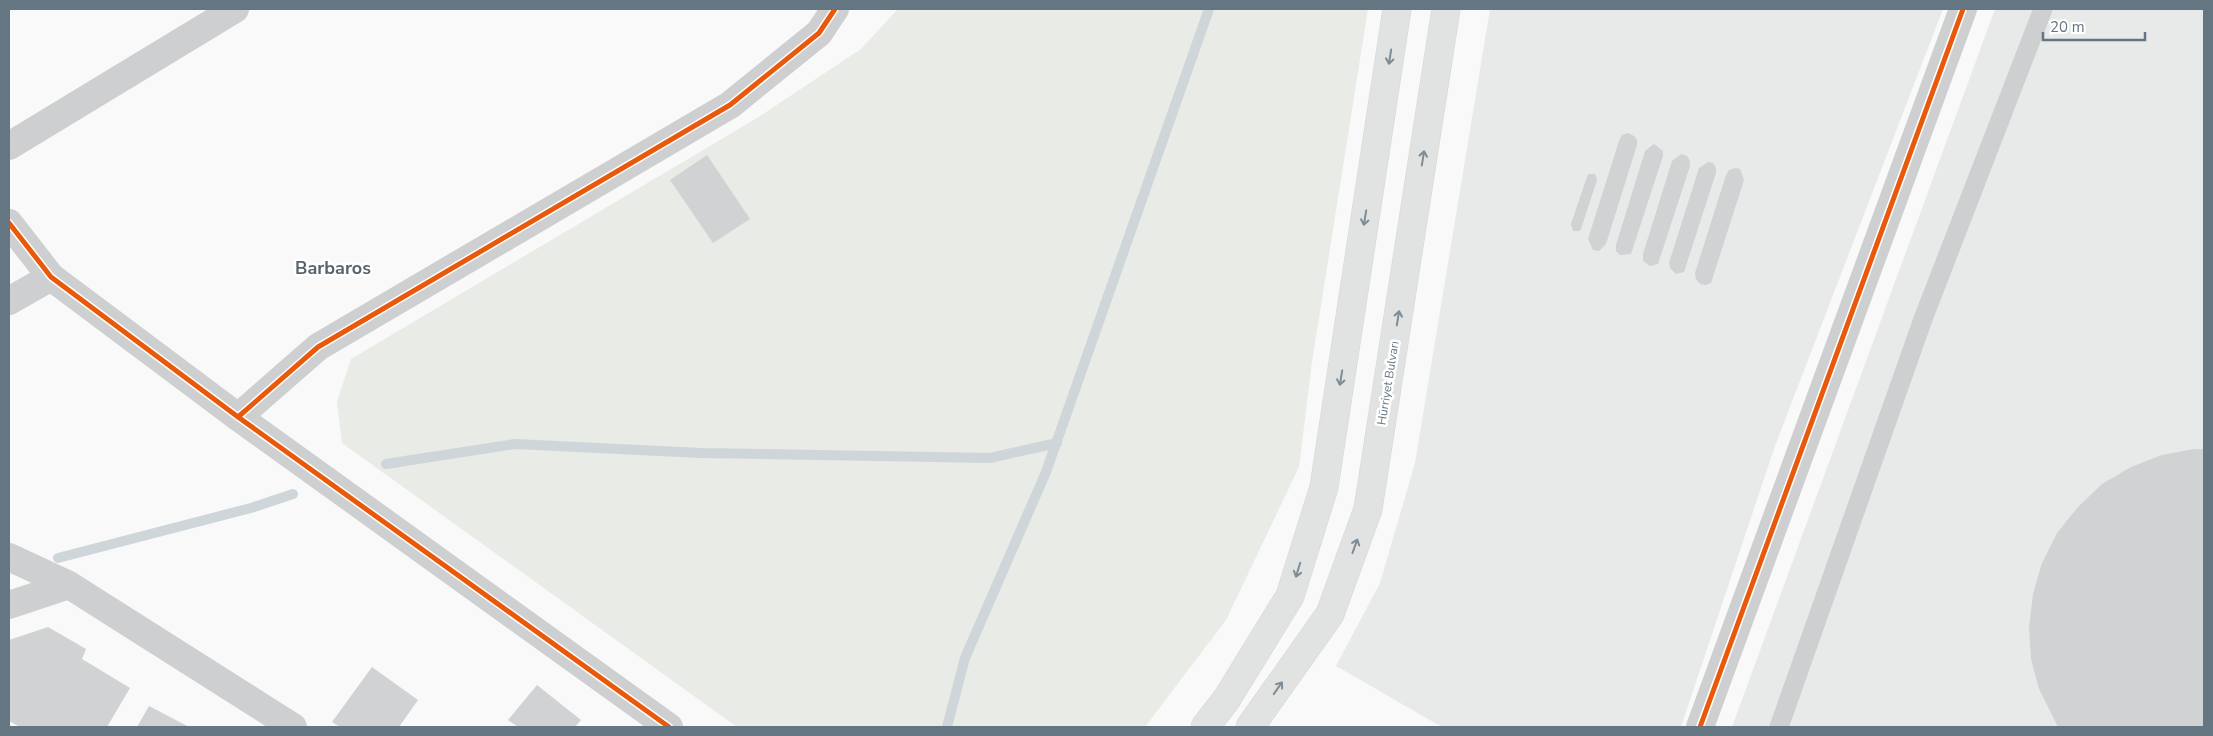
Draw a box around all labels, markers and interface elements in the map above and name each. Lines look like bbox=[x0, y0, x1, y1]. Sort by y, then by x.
scale bar bbox=[2043, 10, 2146, 42]
text: 20 m bbox=[2050, 17, 2085, 37]
one-way arrow bbox=[1385, 49, 1395, 65]
one-way arrow bbox=[1418, 150, 1428, 166]
one-way arrow bbox=[1360, 209, 1370, 225]
district label: Barbaros bbox=[295, 256, 371, 280]
one-way arrow bbox=[1393, 311, 1403, 327]
street label: Hürriyet Bulvarı bbox=[1373, 340, 1403, 426]
one-way arrow bbox=[1336, 370, 1346, 386]
one-way arrow bbox=[1351, 539, 1360, 554]
one-way arrow bbox=[1293, 562, 1303, 578]
one-way arrow bbox=[1273, 681, 1283, 695]

